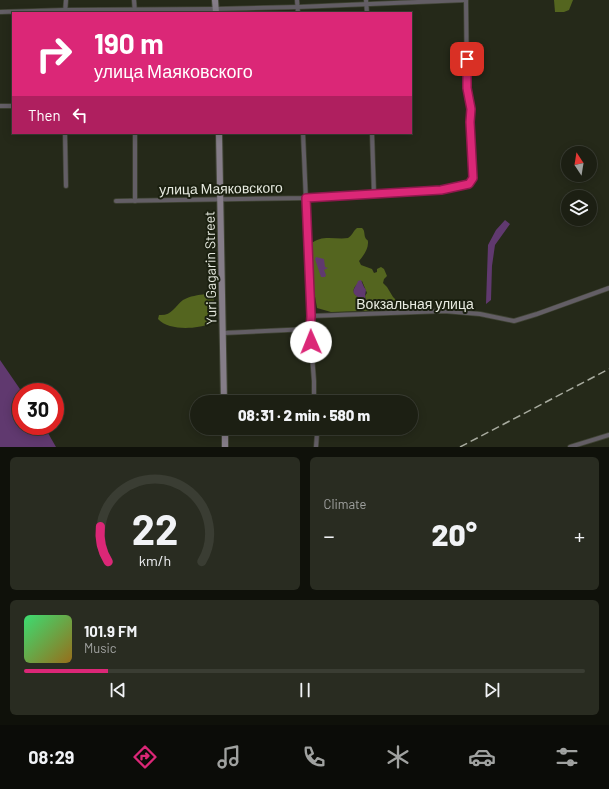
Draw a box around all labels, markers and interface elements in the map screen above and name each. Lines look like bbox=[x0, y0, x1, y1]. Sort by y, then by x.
text: 190 m bbox=[94, 26, 164, 60]
icon: right bbox=[28, 28, 80, 80]
pin bbox=[450, 42, 484, 76]
icon: arrive bbox=[456, 48, 478, 70]
text: улица Маяковского bbox=[94, 60, 253, 82]
icon: left bbox=[69, 104, 91, 126]
text: Then bbox=[28, 106, 61, 124]
north arrow bbox=[561, 146, 597, 182]
map controls bbox=[561, 146, 597, 226]
street label: улица Маяковского bbox=[159, 178, 283, 198]
button: layers bbox=[561, 190, 597, 226]
street label: Yuri Gagarin Street bbox=[201, 211, 219, 325]
street label: Вокзальная улица bbox=[356, 295, 474, 312]
position arrow bbox=[290, 321, 332, 363]
speed limit sign: 30 bbox=[12, 383, 64, 435]
text: 08:31 · 2 min · 580 m bbox=[238, 406, 370, 424]
text: Climate bbox=[324, 496, 367, 512]
text: 22 bbox=[131, 502, 178, 552]
text: 20° bbox=[432, 516, 477, 552]
text: − bbox=[324, 522, 335, 548]
text: + bbox=[574, 522, 585, 548]
text: km/h bbox=[139, 551, 171, 568]
text: 101.9 FM bbox=[84, 622, 137, 640]
text: Music bbox=[84, 640, 117, 656]
icon: previous bbox=[107, 679, 129, 701]
icon: pause bbox=[294, 679, 316, 701]
icon: next bbox=[481, 679, 503, 701]
icon: directions bbox=[131, 743, 159, 771]
icon: music bbox=[215, 743, 243, 771]
icon: phone bbox=[300, 743, 328, 771]
icon: climate bbox=[384, 743, 412, 771]
icon: car bbox=[468, 743, 496, 771]
icon: filters bbox=[553, 743, 581, 771]
text: 08:29 bbox=[28, 746, 74, 768]

